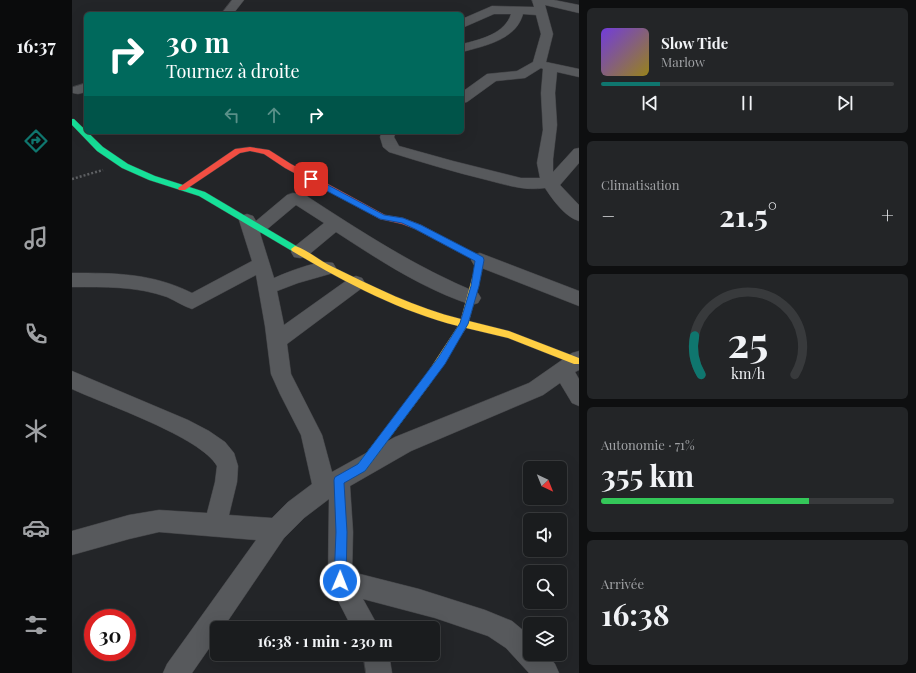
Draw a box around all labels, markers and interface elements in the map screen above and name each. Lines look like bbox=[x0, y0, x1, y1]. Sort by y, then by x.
text: 30 m bbox=[166, 23, 230, 60]
icon: right bbox=[100, 28, 152, 80]
text: Slow Tide bbox=[661, 33, 728, 53]
text: 16:37 bbox=[16, 34, 56, 58]
text: Marlow bbox=[661, 53, 705, 70]
text: Tournez à droite bbox=[166, 59, 300, 83]
icon: previous bbox=[639, 92, 661, 114]
icon: pause bbox=[736, 92, 758, 114]
icon: next bbox=[834, 92, 856, 114]
icon: left bbox=[221, 104, 243, 126]
icon: ahead bbox=[263, 104, 285, 126]
icon: right bbox=[305, 104, 327, 126]
icon: directions bbox=[22, 127, 50, 155]
pin bbox=[294, 162, 328, 196]
icon: arrive bbox=[300, 168, 322, 190]
text: Climatisation bbox=[601, 176, 679, 193]
text: 21.5° bbox=[719, 195, 777, 235]
text: − bbox=[601, 200, 615, 230]
text: + bbox=[881, 200, 894, 230]
icon: music bbox=[22, 224, 50, 252]
text: 25 bbox=[727, 312, 768, 367]
icon: phone bbox=[22, 320, 50, 348]
text: km/h bbox=[730, 363, 765, 382]
icon: climate bbox=[22, 417, 50, 445]
text: Autonomie · 71% bbox=[601, 436, 695, 453]
text: 355 km bbox=[601, 455, 694, 495]
north arrow bbox=[523, 461, 567, 505]
map controls bbox=[523, 461, 567, 661]
button: sound bbox=[523, 513, 567, 557]
icon: car bbox=[22, 514, 50, 542]
position arrow bbox=[319, 560, 361, 602]
button: search bbox=[523, 565, 567, 609]
text: Arrivée bbox=[601, 575, 644, 592]
text: 16:38 bbox=[601, 594, 670, 634]
speed limit sign: 30 bbox=[84, 609, 136, 661]
icon: filters bbox=[22, 611, 50, 639]
button: layers bbox=[523, 617, 567, 661]
text: 16:38 · 1 min · 230 m bbox=[257, 631, 393, 651]

